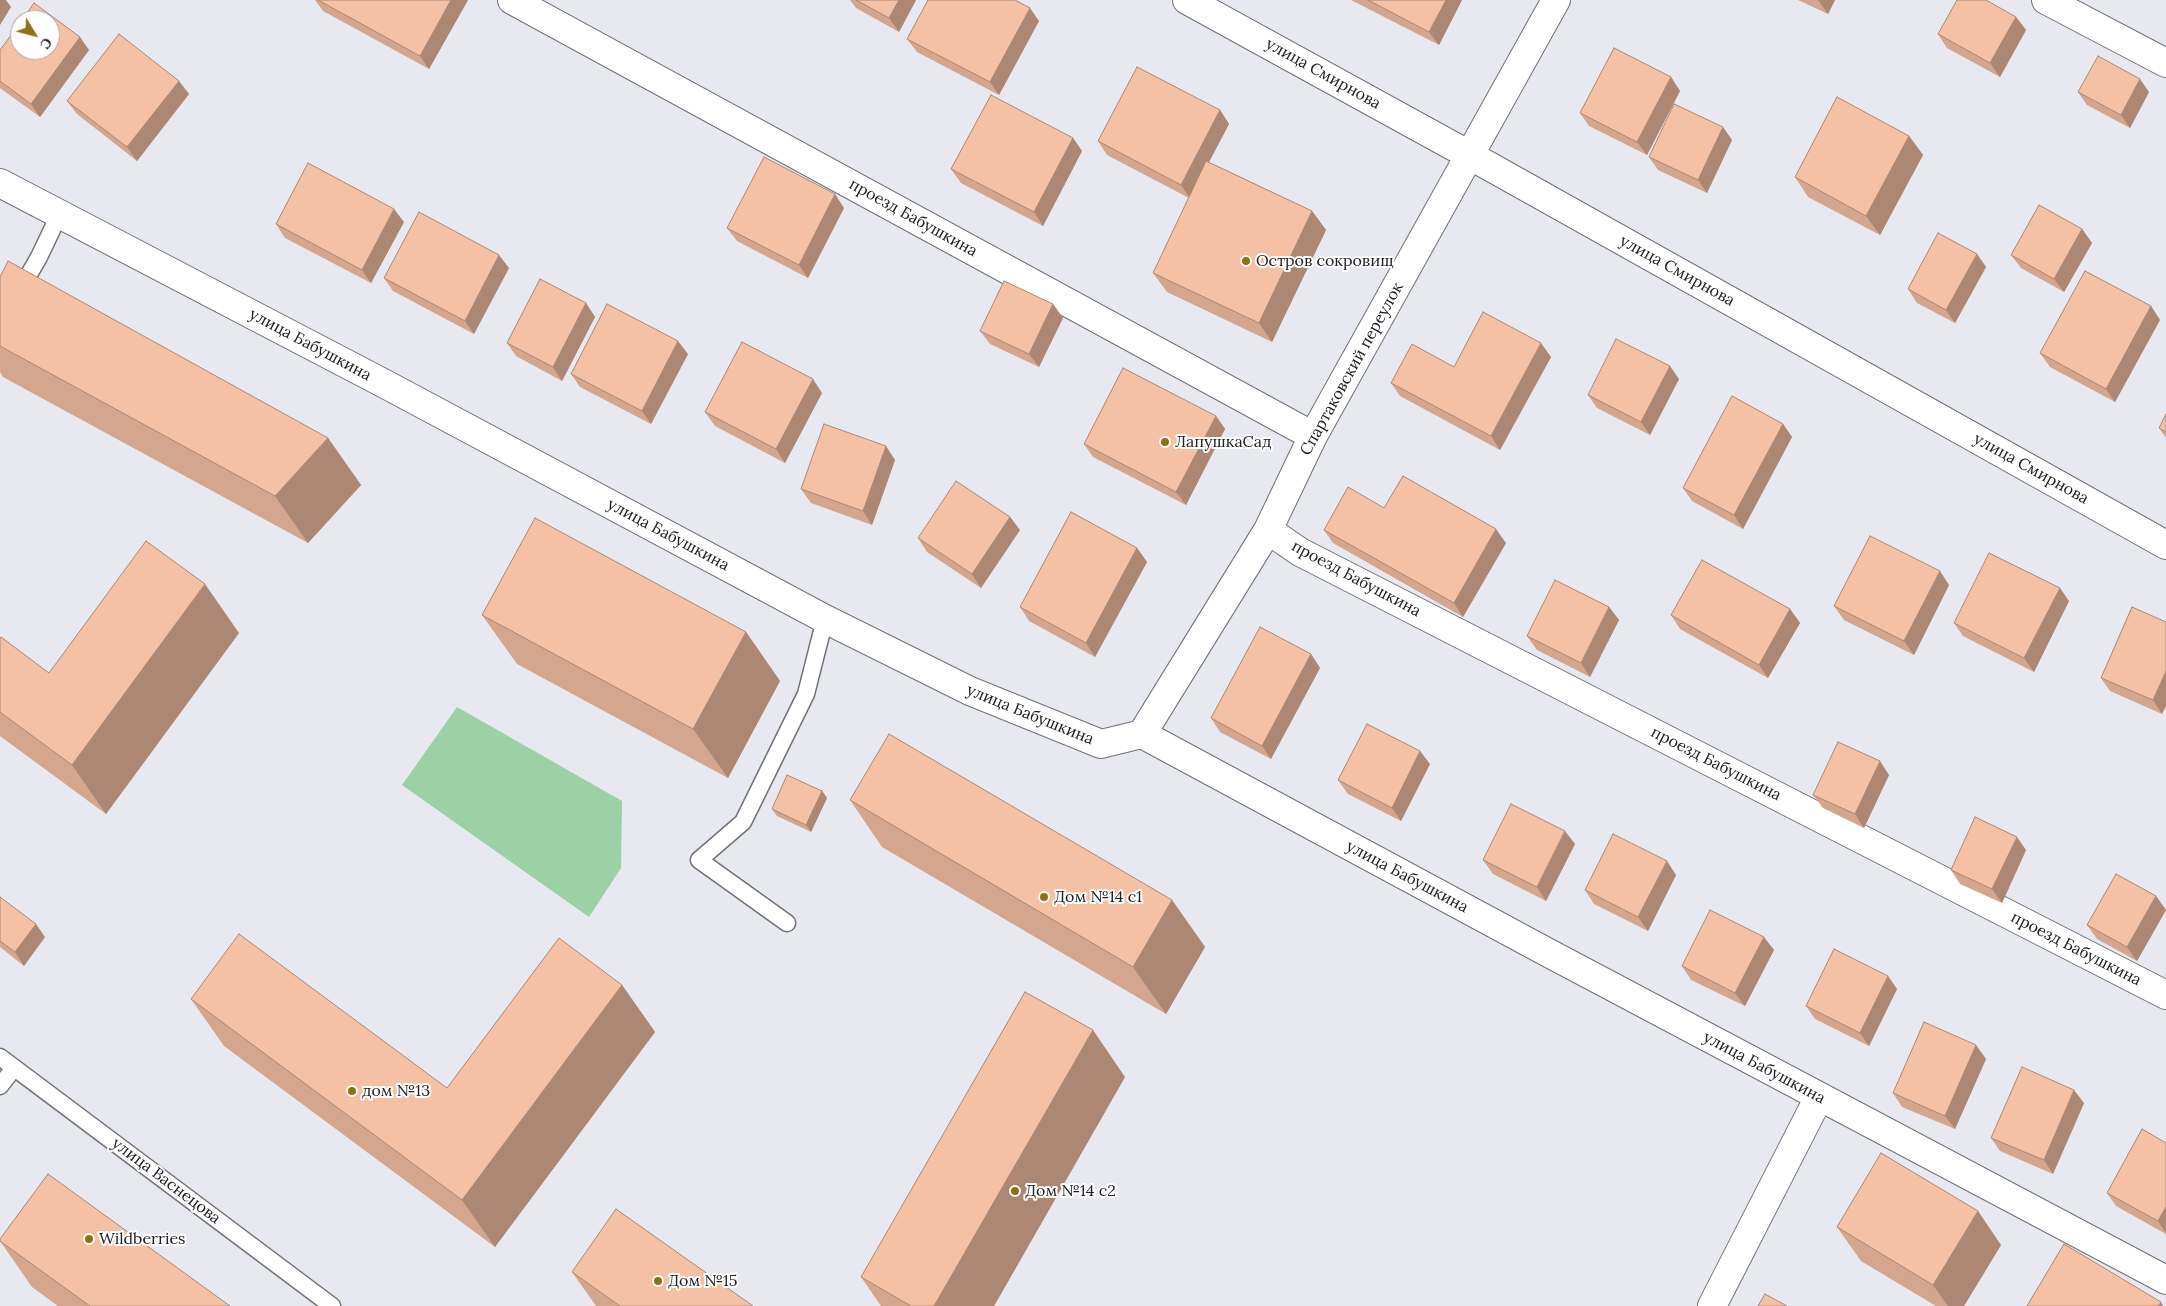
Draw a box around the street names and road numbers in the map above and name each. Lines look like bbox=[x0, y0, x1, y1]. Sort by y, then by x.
street label: улица Смирнова bbox=[1262, 34, 1384, 114]
street label: проезд Бабушкина bbox=[845, 175, 981, 261]
street label: улица Смирнова bbox=[1616, 231, 1738, 311]
street label: Спартаковский переулок bbox=[1296, 279, 1408, 459]
street label: улица Бабушкина bbox=[246, 305, 374, 385]
street label: улица Смирнова bbox=[1970, 429, 2092, 509]
street label: улица Бабушкина bbox=[604, 495, 732, 575]
street label: проезд Бабушкина bbox=[1288, 537, 1424, 621]
street label: улица Бабушкина bbox=[964, 681, 1096, 749]
street label: проезд Бабушкина bbox=[1648, 723, 1784, 805]
street label: улица Бабушкина bbox=[1343, 837, 1471, 917]
street label: проезд Бабушкина bbox=[2008, 908, 2144, 990]
street label: улица Бабушкина bbox=[1700, 1028, 1828, 1108]
street label: улица Васнецова bbox=[108, 1134, 224, 1228]

